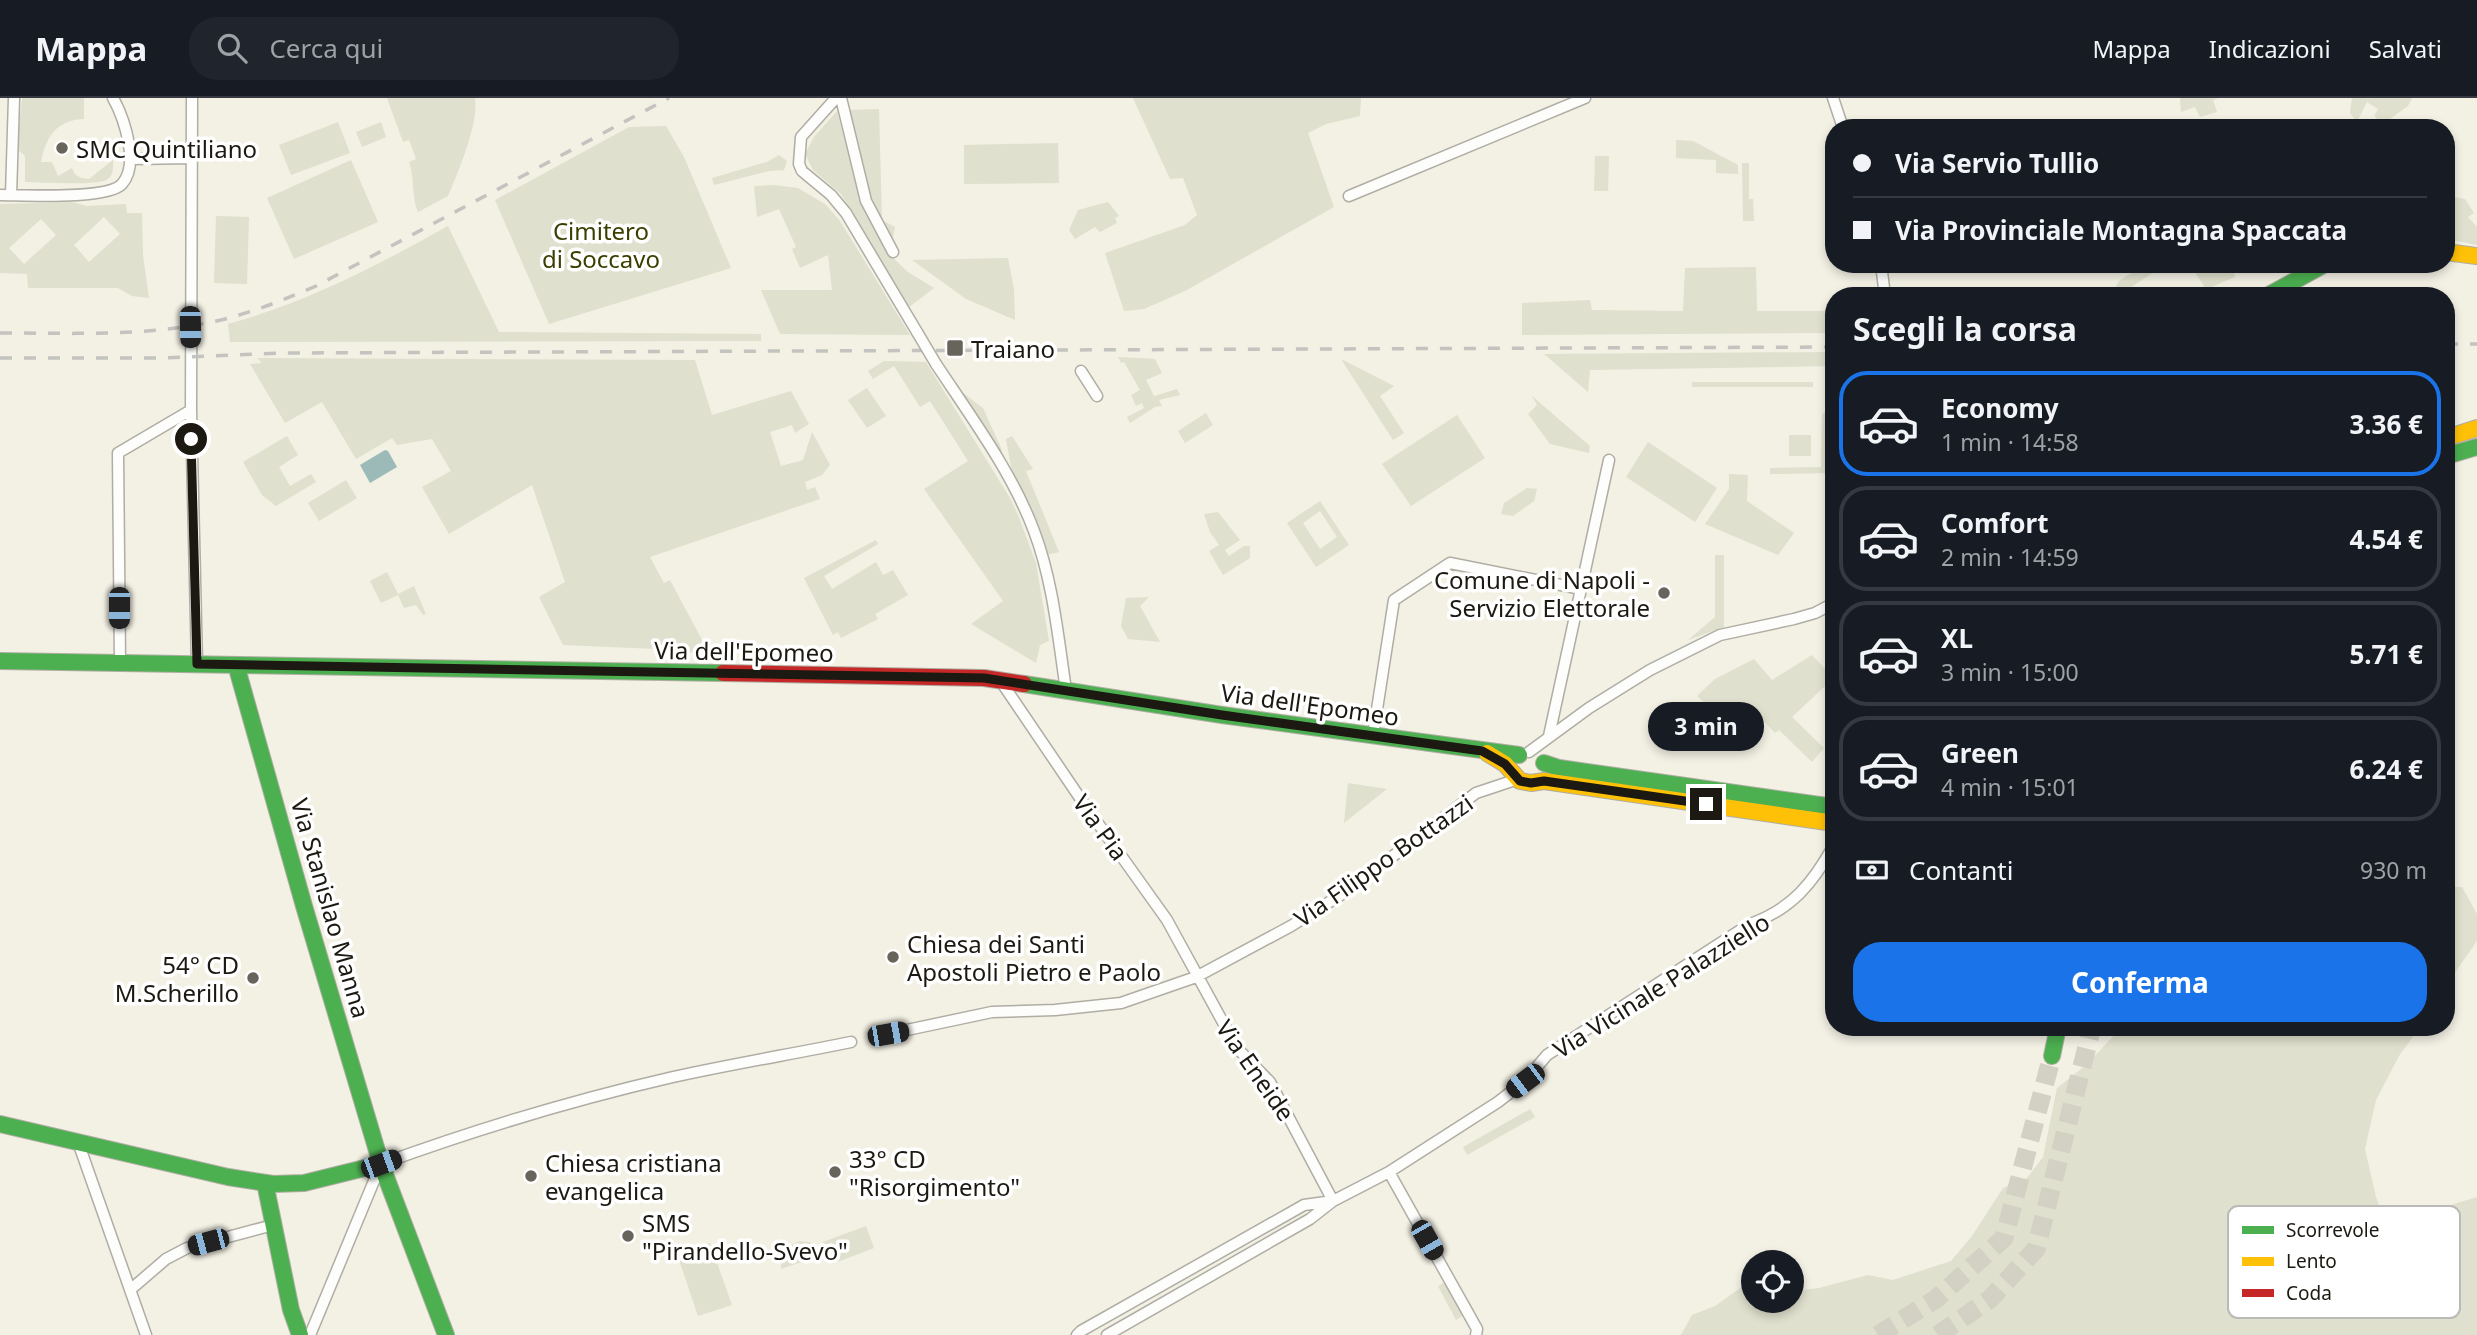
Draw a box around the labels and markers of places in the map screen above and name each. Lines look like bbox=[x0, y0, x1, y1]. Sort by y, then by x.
place label: SMC Quintiliano bbox=[76, 132, 257, 165]
marker: SMC Quintiliano bbox=[54, 140, 70, 156]
place label: Traiano bbox=[971, 332, 1055, 365]
marker: Traiano bbox=[945, 338, 965, 358]
place label: Comune di Napoli - Servizio Elettorale bbox=[1434, 563, 1650, 624]
marker: Comune di Napoli - Servizio Elettorale bbox=[1656, 585, 1672, 601]
place label: Chiesa dei Santi Apostoli Pietro e Paolo bbox=[907, 927, 1161, 988]
place label: 54° CD M.Scherillo bbox=[115, 948, 239, 1009]
marker: Chiesa dei Santi Apostoli Pietro e Paolo bbox=[885, 949, 901, 965]
marker: 54° CD M.Scherillo bbox=[245, 970, 261, 986]
place label: 33° CD "Risorgimento" bbox=[849, 1142, 1020, 1203]
place label: Chiesa cristiana evangelica bbox=[545, 1146, 722, 1207]
marker: 33° CD "Risorgimento" bbox=[827, 1164, 843, 1180]
marker: Chiesa cristiana evangelica bbox=[523, 1168, 539, 1184]
place label: SMS "Pirandello-Svevo" bbox=[642, 1206, 848, 1267]
marker: SMS "Pirandello-Svevo" bbox=[620, 1228, 636, 1244]

